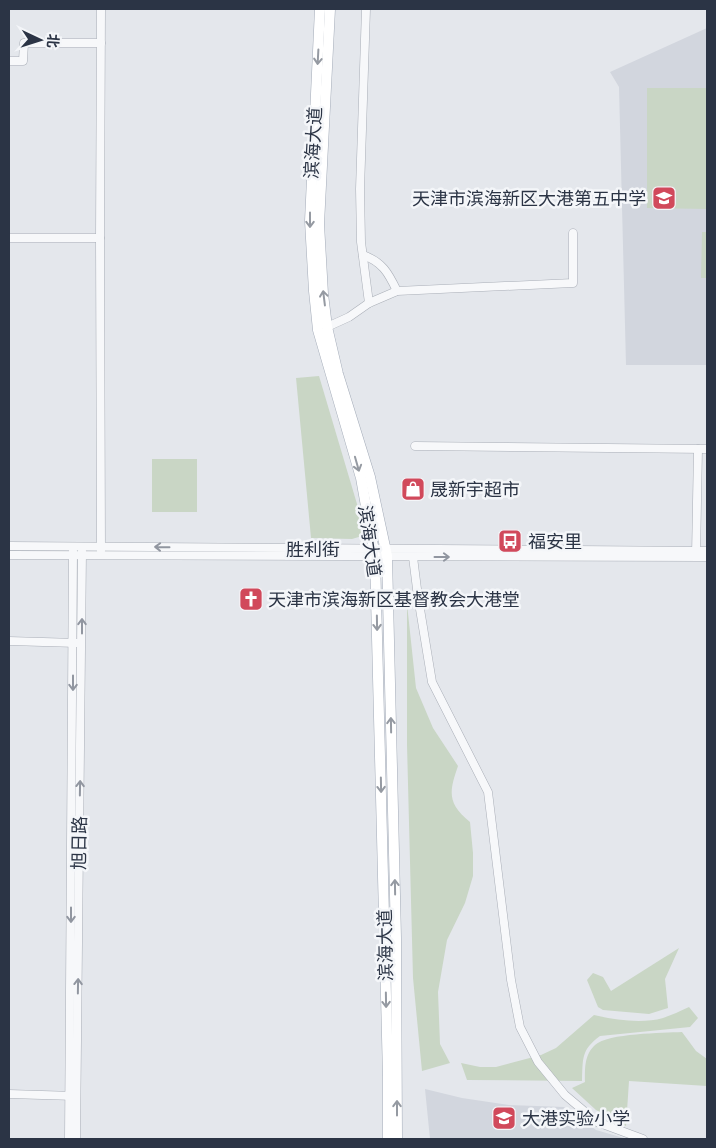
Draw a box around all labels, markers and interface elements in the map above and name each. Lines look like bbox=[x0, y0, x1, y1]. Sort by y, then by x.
north arrow bbox=[15, 15, 65, 65]
text: 北 bbox=[44, 33, 62, 49]
one-way arrow bbox=[313, 49, 322, 65]
street label: 滨海大道 bbox=[300, 106, 326, 180]
school or university icon: 天津市滨海新区大港第五中学 bbox=[651, 185, 677, 211]
place label: 天津市滨海新区大港第五中学 bbox=[412, 187, 646, 210]
one-way arrow bbox=[305, 211, 315, 227]
one-way arrow bbox=[318, 291, 328, 307]
one-way arrow bbox=[352, 456, 362, 472]
shop icon: 晟新宇超市 bbox=[400, 476, 426, 502]
place label: 晟新宇超市 bbox=[430, 478, 520, 501]
street label: 滨海大道 bbox=[354, 504, 386, 578]
bus stop icon: 福安里 bbox=[497, 528, 523, 554]
place label: 福安里 bbox=[528, 530, 582, 553]
street label: 胜利街 bbox=[286, 538, 340, 561]
one-way arrow bbox=[154, 542, 170, 552]
one-way arrow bbox=[433, 552, 449, 562]
church icon: 天津市滨海新区基督教会大港堂 bbox=[238, 586, 264, 612]
place label: 天津市滨海新区基督教会大港堂 bbox=[268, 588, 520, 611]
one-way arrow bbox=[372, 614, 382, 631]
one-way arrow bbox=[77, 618, 87, 634]
one-way arrow bbox=[68, 674, 78, 691]
one-way arrow bbox=[386, 717, 396, 734]
one-way arrow bbox=[376, 777, 386, 793]
one-way arrow bbox=[75, 780, 85, 796]
street label: 旭日路 bbox=[67, 816, 91, 870]
one-way arrow bbox=[390, 880, 400, 896]
one-way arrow bbox=[66, 907, 76, 923]
street label: 滨海大道 bbox=[373, 909, 397, 981]
one-way arrow bbox=[73, 978, 83, 994]
one-way arrow bbox=[382, 992, 391, 1008]
one-way arrow bbox=[392, 1100, 402, 1116]
school or university icon: 大港实验小学 bbox=[491, 1105, 517, 1131]
place label: 大港实验小学 bbox=[522, 1107, 630, 1130]

